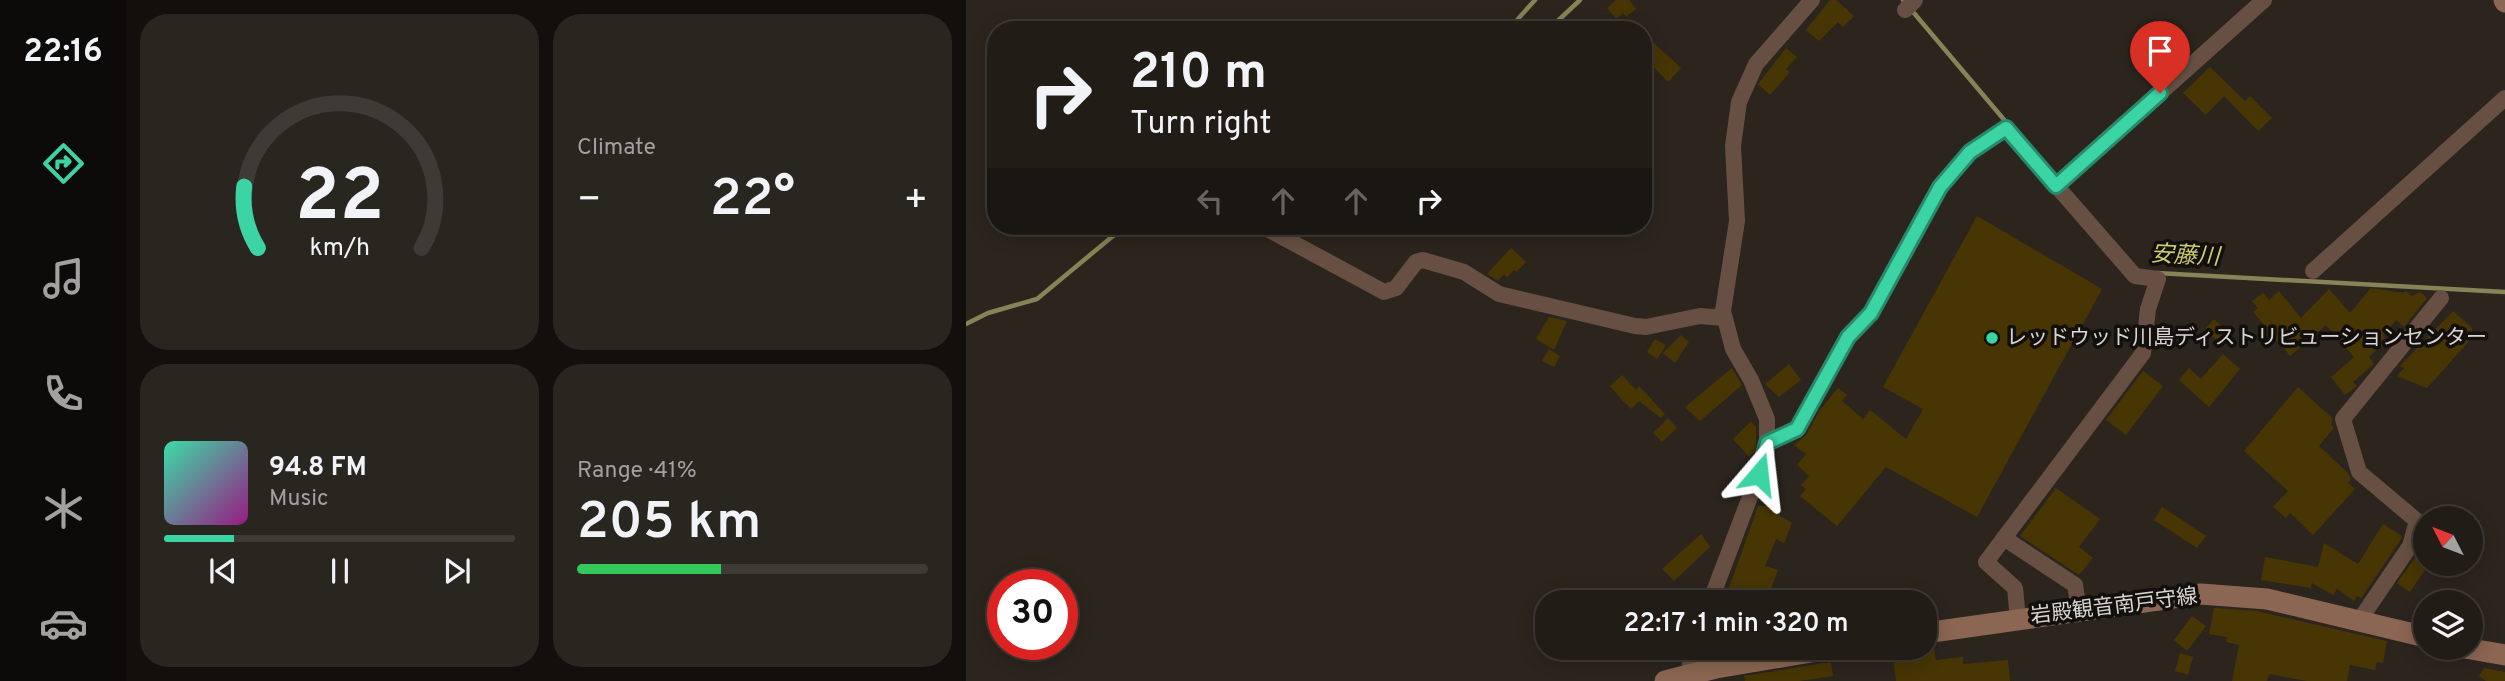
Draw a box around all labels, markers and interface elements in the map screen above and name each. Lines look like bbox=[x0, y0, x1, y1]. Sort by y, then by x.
pin bbox=[2130, 21, 2190, 93]
icon: arrive bbox=[2141, 32, 2179, 70]
text: 22:16 bbox=[23, 33, 103, 73]
text: 210 m bbox=[1130, 44, 1267, 106]
icon: right bbox=[1015, 49, 1106, 140]
text: Turn right bbox=[1130, 105, 1272, 145]
text: Climate bbox=[577, 134, 656, 163]
icon: directions bbox=[39, 139, 88, 188]
text: 22 bbox=[295, 154, 384, 246]
text: 22° bbox=[710, 168, 795, 234]
text: − bbox=[577, 177, 602, 226]
text: + bbox=[903, 177, 928, 226]
icon: left bbox=[1191, 182, 1229, 220]
icon: ahead bbox=[1264, 182, 1302, 220]
icon: ahead bbox=[1337, 182, 1375, 220]
icon: right bbox=[1410, 182, 1448, 220]
text: km/h bbox=[309, 233, 370, 265]
water label: 安藤川 bbox=[2150, 241, 2223, 273]
icon: music bbox=[39, 254, 88, 303]
place label: レッドウッド川島ディストリビューションセンター bbox=[2006, 325, 2487, 352]
marker: レッドウッド川島ディストリビューションセンター bbox=[1984, 330, 2000, 346]
icon: phone bbox=[39, 369, 88, 418]
position arrow bbox=[1722, 437, 1796, 511]
text: 94.8 FM bbox=[269, 452, 367, 485]
text: Range · 41% bbox=[577, 457, 697, 486]
icon: climate bbox=[39, 484, 88, 533]
text: Music bbox=[269, 485, 329, 514]
text: 205 km bbox=[577, 491, 761, 557]
north arrow bbox=[2413, 506, 2483, 576]
map controls bbox=[2413, 506, 2483, 660]
icon: previous bbox=[204, 552, 242, 590]
icon: pause bbox=[321, 552, 359, 590]
icon: next bbox=[438, 552, 476, 590]
speed limit sign: 30 bbox=[987, 569, 1078, 660]
street label: 岩殿観音南戸守線 bbox=[2029, 583, 2199, 631]
button: layers bbox=[2413, 590, 2483, 660]
icon: car bbox=[39, 599, 88, 648]
text: 22:17 · 1 min · 320 m bbox=[1623, 608, 1849, 641]

